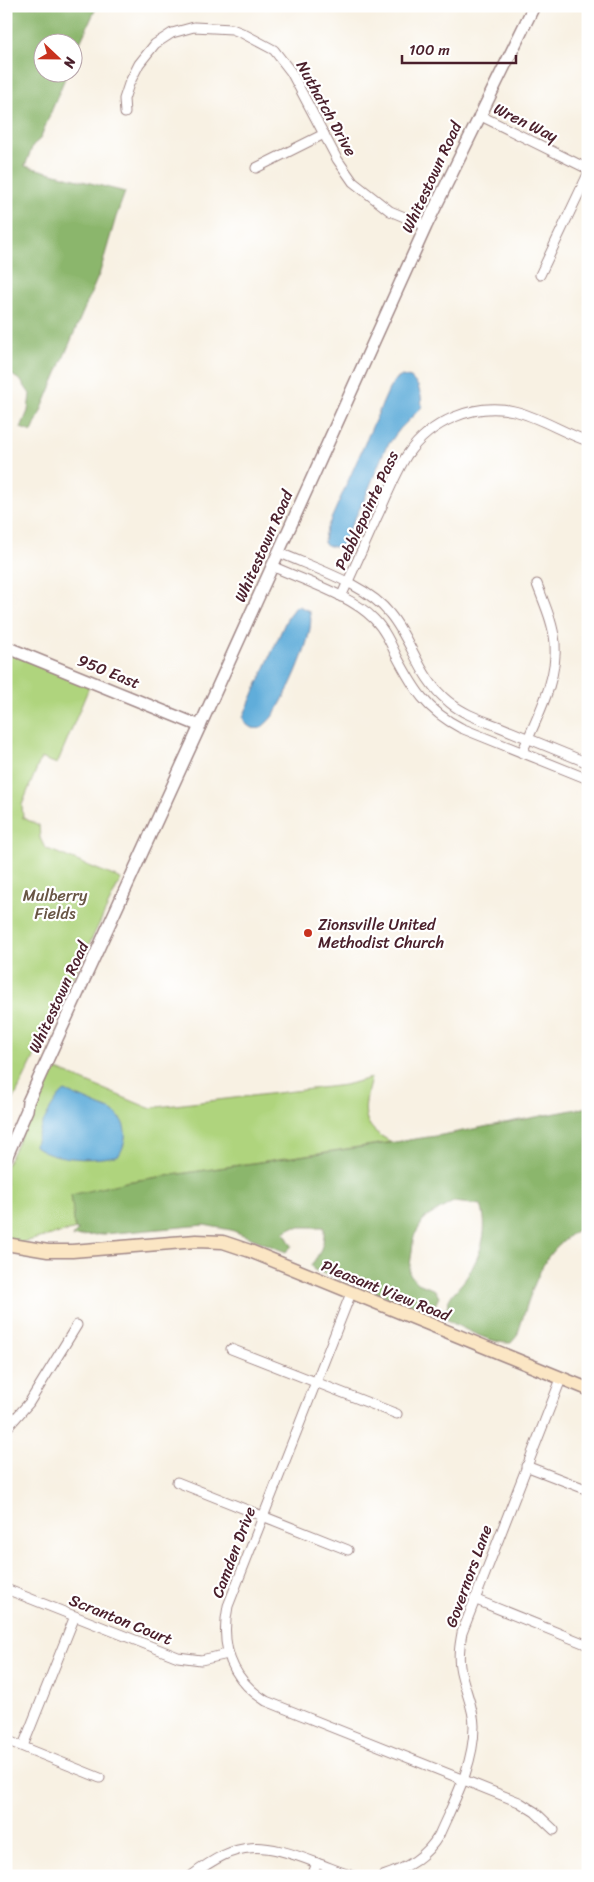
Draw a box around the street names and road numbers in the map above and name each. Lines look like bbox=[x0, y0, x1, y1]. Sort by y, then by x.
street label: Nuthatch Drive bbox=[288, 55, 365, 162]
street label: Wren Way bbox=[489, 94, 564, 151]
street label: Whitestown Road bbox=[393, 115, 471, 238]
street label: Pebblepointe Pass bbox=[326, 445, 407, 575]
street label: Whitestown Road bbox=[226, 484, 302, 607]
street label: 950 East bbox=[73, 646, 144, 697]
street label: Whitestown Road bbox=[20, 935, 98, 1058]
street label: Pleasant View Road bbox=[317, 1251, 456, 1330]
street label: Camden Drive bbox=[203, 1502, 264, 1602]
street label: Governors Lane bbox=[436, 1521, 500, 1632]
street label: Scranton Court bbox=[65, 1586, 177, 1653]

